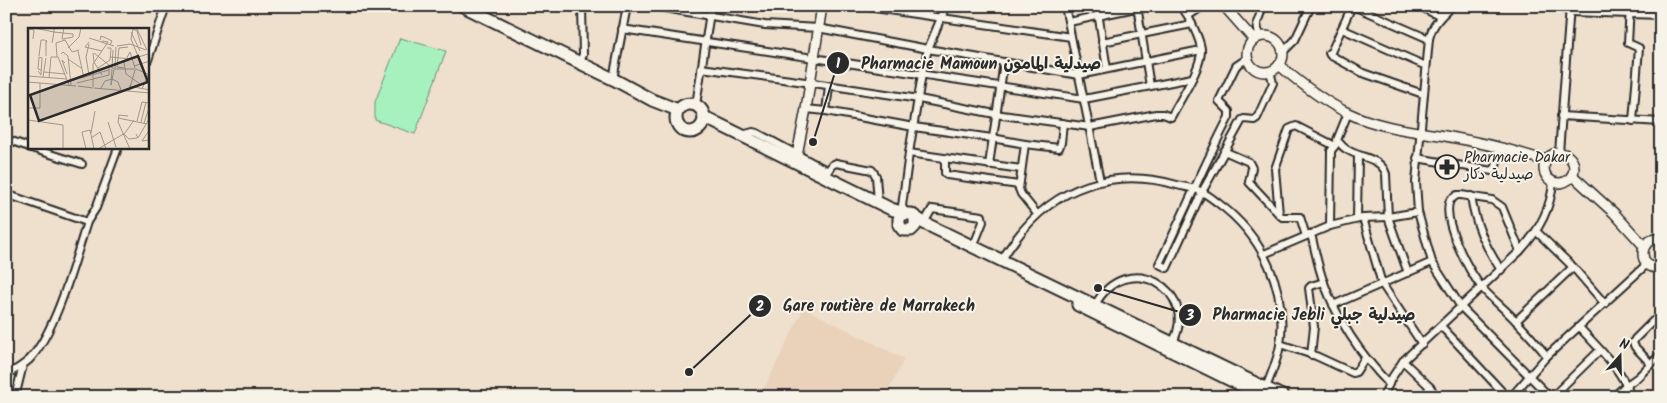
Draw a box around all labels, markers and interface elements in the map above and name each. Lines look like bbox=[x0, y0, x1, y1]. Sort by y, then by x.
inset map bbox=[28, 28, 149, 149]
callout: Pharmacie Mamoun صيدلية المامون bbox=[826, 47, 1111, 78]
text: 1 bbox=[836, 52, 841, 76]
text: Pharmacie Mamoun صيدلية المامون bbox=[861, 52, 1101, 77]
place label: Pharmacie Dakar صيدلية دكار bbox=[1463, 146, 1571, 187]
pharmacy icon: Pharmacie Dakar صيدلية دكار bbox=[1434, 154, 1460, 180]
callout: Gare routière de Marrakech bbox=[748, 290, 985, 321]
text: Gare routière de Marrakech bbox=[783, 294, 975, 319]
text: 2 bbox=[756, 295, 765, 319]
callout: Pharmacie Jebli صيدلية جبلي bbox=[1177, 299, 1425, 330]
text: Pharmacie Jebli صيدلية جبلي bbox=[1213, 303, 1416, 329]
text: 3 bbox=[1185, 304, 1194, 328]
north arrow bbox=[1594, 330, 1644, 380]
text: N bbox=[1616, 333, 1632, 357]

